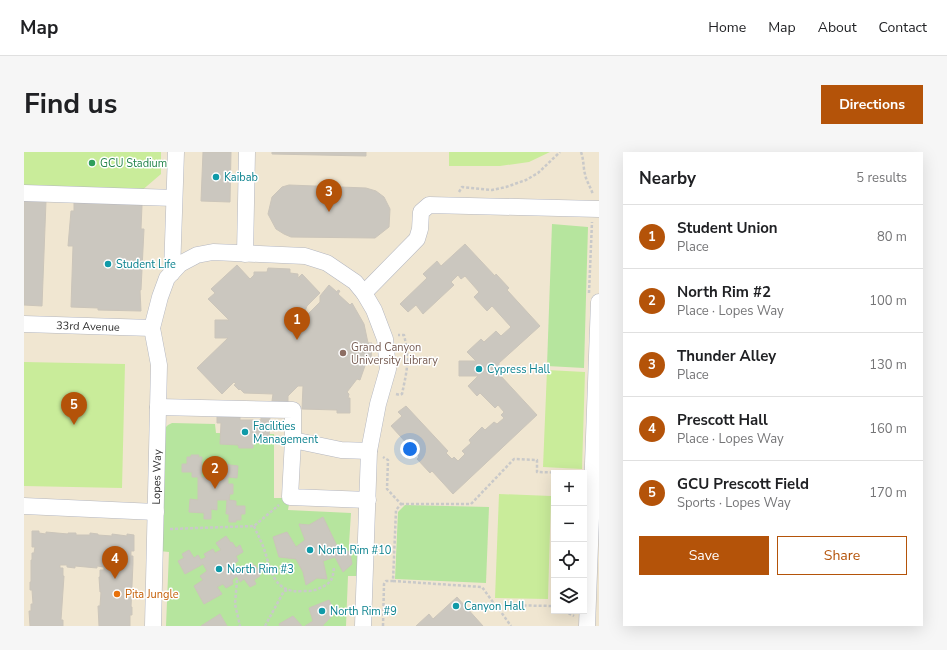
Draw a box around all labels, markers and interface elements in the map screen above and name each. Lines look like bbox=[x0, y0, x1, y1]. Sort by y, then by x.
text: Map bbox=[20, 15, 58, 41]
text: Home bbox=[708, 18, 746, 37]
text: Map bbox=[768, 18, 796, 37]
text: About bbox=[818, 18, 857, 37]
text: Contact bbox=[879, 18, 927, 37]
text: Find us bbox=[24, 85, 118, 123]
button: Directions bbox=[821, 85, 923, 124]
place label: GCU Stadium bbox=[100, 156, 167, 171]
marker: GCU Stadium bbox=[87, 158, 97, 168]
text: Nearby bbox=[639, 167, 696, 190]
text: 5 results bbox=[856, 169, 907, 187]
place label: Kaibab bbox=[224, 170, 258, 185]
marker: Kaibab bbox=[211, 172, 221, 182]
pin: 3 bbox=[316, 179, 342, 212]
text: Student Union bbox=[677, 218, 778, 238]
text: 1 bbox=[648, 228, 656, 246]
text: 80 m bbox=[877, 228, 907, 246]
text: Place bbox=[677, 238, 709, 256]
place label: Student Life bbox=[116, 257, 176, 272]
marker: Student Life bbox=[103, 259, 113, 269]
text: North Rim #2 bbox=[677, 282, 771, 302]
text: 2 bbox=[648, 292, 656, 310]
text: 100 m bbox=[869, 292, 907, 310]
text: Place · Lopes Way bbox=[677, 302, 784, 320]
pin: 1 bbox=[284, 307, 310, 340]
street label: 33rd Avenue bbox=[56, 318, 120, 334]
place label: Grand Canyon University Library bbox=[351, 340, 438, 368]
text: Thunder Alley bbox=[677, 346, 776, 366]
marker: Grand Canyon University Library bbox=[338, 348, 348, 358]
text: 3 bbox=[648, 356, 656, 374]
text: 130 m bbox=[869, 356, 907, 374]
place label: Cypress Hall bbox=[487, 362, 551, 377]
marker: Cypress Hall bbox=[474, 364, 484, 374]
text: Place bbox=[677, 366, 709, 384]
pin: 5 bbox=[61, 392, 87, 425]
text: Prescott Hall bbox=[677, 410, 768, 430]
place label: Facilities Management bbox=[253, 419, 318, 447]
text: 4 bbox=[648, 420, 656, 438]
text: 160 m bbox=[869, 420, 907, 438]
marker: Facilities Management bbox=[240, 427, 250, 437]
text: Place · Lopes Way bbox=[677, 430, 784, 448]
your location bbox=[400, 439, 420, 459]
street label: Lopes Way bbox=[148, 449, 165, 505]
pin: 2 bbox=[202, 456, 228, 489]
map controls bbox=[551, 470, 587, 614]
button: + bbox=[551, 470, 587, 506]
text: GCU Prescott Field bbox=[677, 474, 809, 494]
text: 5 bbox=[648, 484, 656, 502]
text: 170 m bbox=[869, 484, 907, 502]
text: Sports · Lopes Way bbox=[677, 494, 791, 512]
button: − bbox=[551, 506, 587, 542]
button: Save bbox=[639, 536, 769, 575]
button: Share bbox=[777, 536, 907, 575]
button: locate bbox=[551, 542, 587, 578]
place label: North Rim #10 bbox=[318, 543, 392, 558]
marker: North Rim #10 bbox=[305, 545, 315, 555]
pin: 4 bbox=[102, 546, 128, 579]
place label: North Rim #3 bbox=[227, 562, 294, 577]
marker: North Rim #3 bbox=[214, 564, 224, 574]
button: layers bbox=[551, 578, 587, 614]
place label: Pita Jungle bbox=[125, 587, 179, 602]
marker: Pita Jungle bbox=[112, 589, 122, 599]
place label: Canyon Hall bbox=[464, 599, 525, 614]
marker: Canyon Hall bbox=[451, 601, 461, 611]
place label: North Rim #9 bbox=[330, 604, 397, 619]
marker: North Rim #9 bbox=[317, 606, 327, 616]

